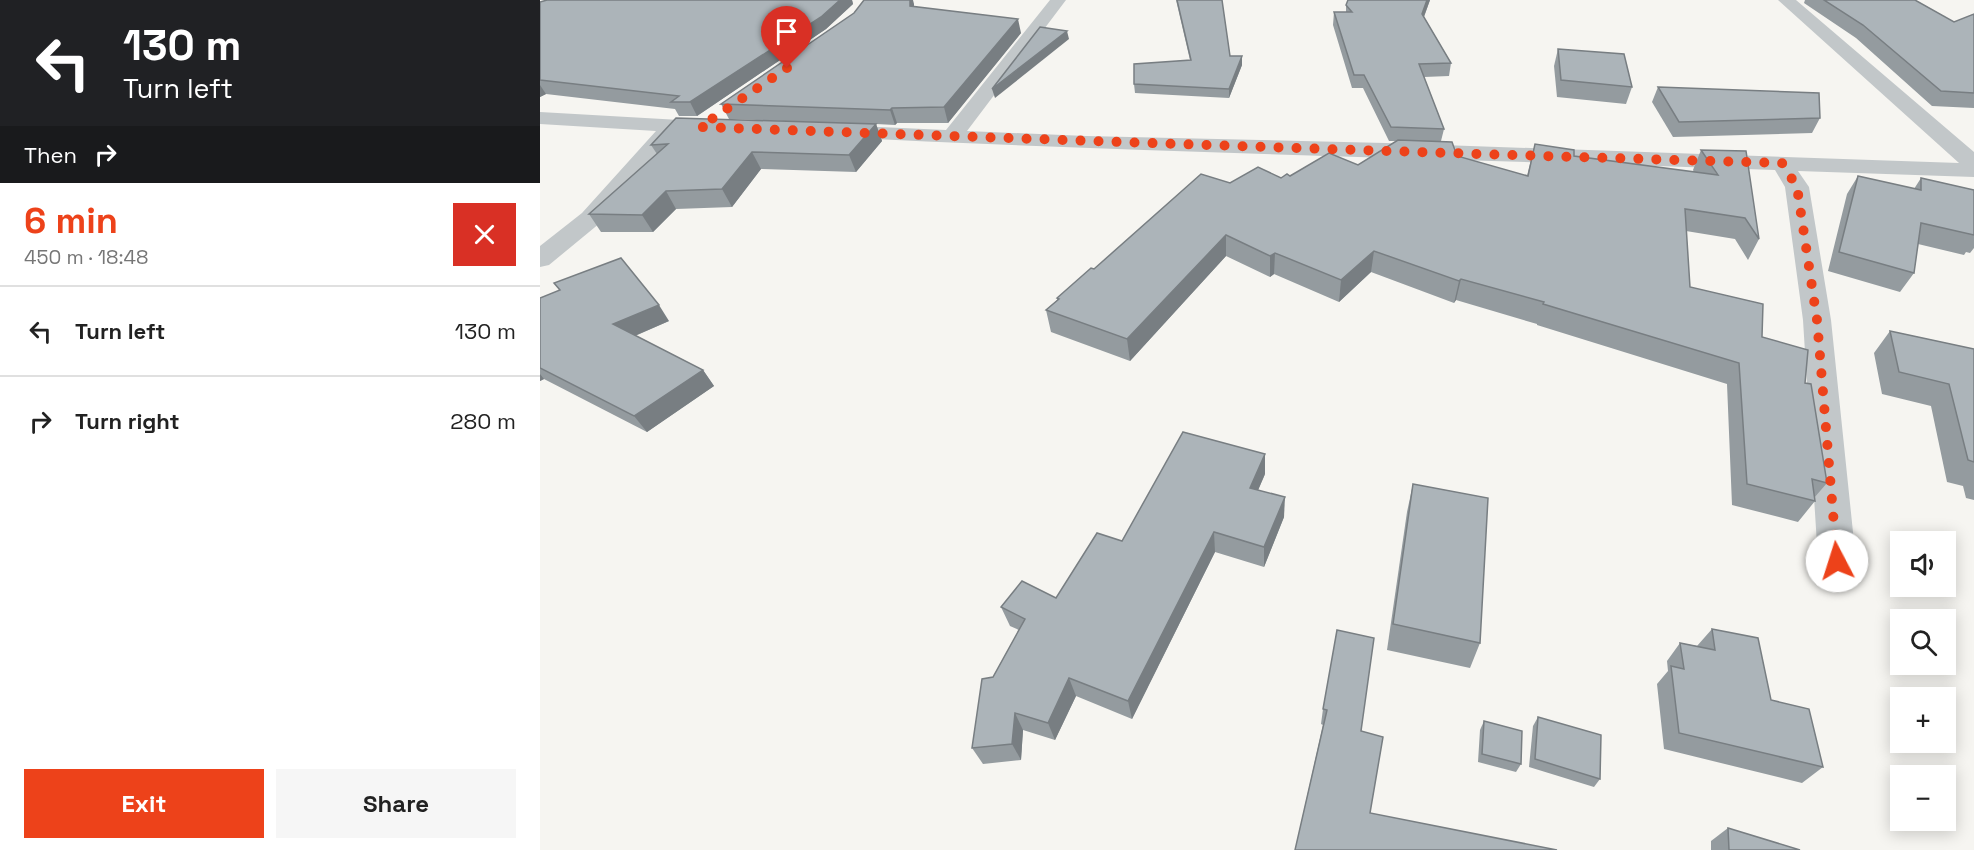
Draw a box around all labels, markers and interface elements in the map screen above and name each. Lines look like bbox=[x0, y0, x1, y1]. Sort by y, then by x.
pin bbox=[761, 6, 812, 68]
icon: arrive bbox=[770, 15, 803, 48]
text: 130 m bbox=[123, 19, 241, 72]
icon: left bbox=[24, 24, 102, 102]
text: Turn left bbox=[123, 71, 233, 106]
icon: right bbox=[89, 138, 122, 171]
text: Then bbox=[24, 141, 77, 169]
text: 6 min bbox=[24, 198, 118, 244]
button: close bbox=[453, 203, 516, 266]
text: 450 m · 18:48 bbox=[24, 244, 149, 270]
icon: left bbox=[24, 315, 57, 348]
text: Turn left bbox=[75, 317, 165, 345]
text: 130 m bbox=[455, 317, 516, 345]
icon: right bbox=[24, 405, 57, 438]
text: Turn right bbox=[75, 407, 180, 435]
text: 280 m bbox=[450, 407, 516, 435]
position arrow bbox=[1805, 529, 1869, 593]
map controls bbox=[1890, 531, 1956, 831]
button: sound bbox=[1890, 531, 1956, 597]
button: search bbox=[1890, 609, 1956, 675]
button: + bbox=[1890, 687, 1956, 753]
button: − bbox=[1890, 765, 1956, 831]
button: Exit bbox=[24, 769, 264, 838]
button: Share bbox=[276, 769, 516, 838]

